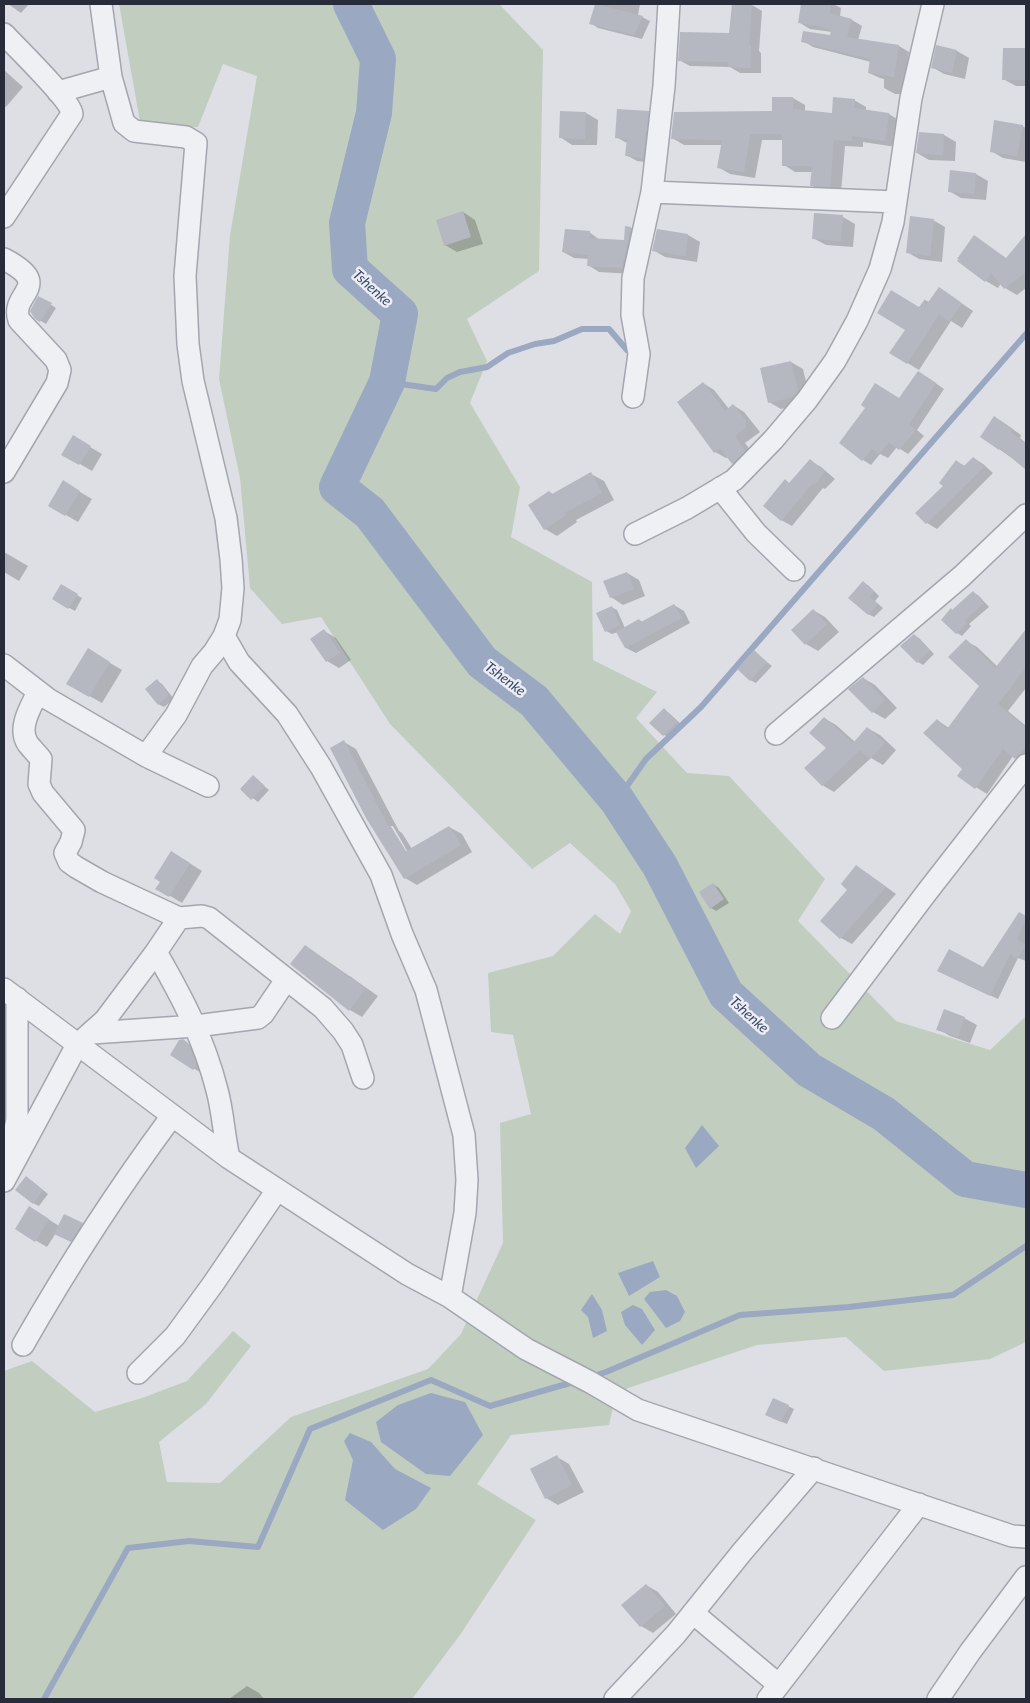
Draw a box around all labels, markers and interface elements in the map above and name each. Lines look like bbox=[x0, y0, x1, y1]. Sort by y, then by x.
water label: Tshenke bbox=[349, 266, 395, 310]
water label: Tshenke bbox=[481, 658, 529, 700]
water label: Tshenke bbox=[726, 993, 772, 1037]

